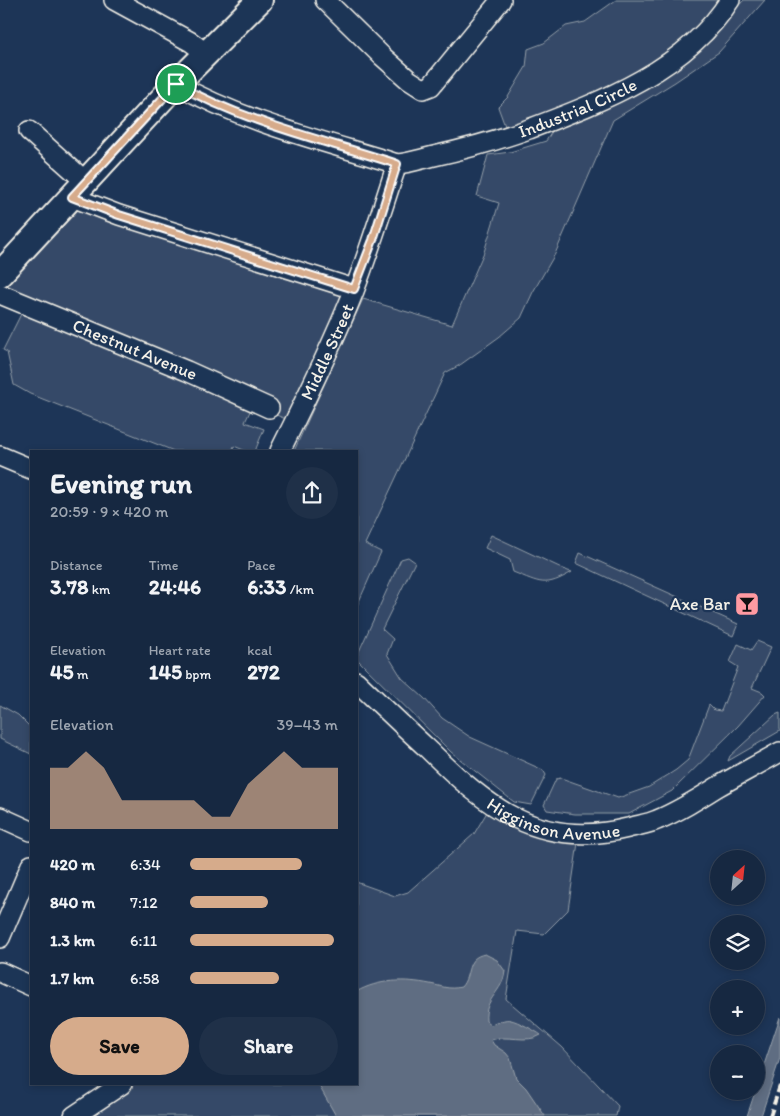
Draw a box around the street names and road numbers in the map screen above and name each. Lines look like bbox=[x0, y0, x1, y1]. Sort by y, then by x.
street label: Industrial Circle bbox=[516, 73, 641, 143]
street label: Middle Street bbox=[296, 300, 359, 404]
street label: Chestnut Avenue bbox=[69, 314, 201, 385]
street label: Higginson Avenue bbox=[483, 793, 622, 845]

